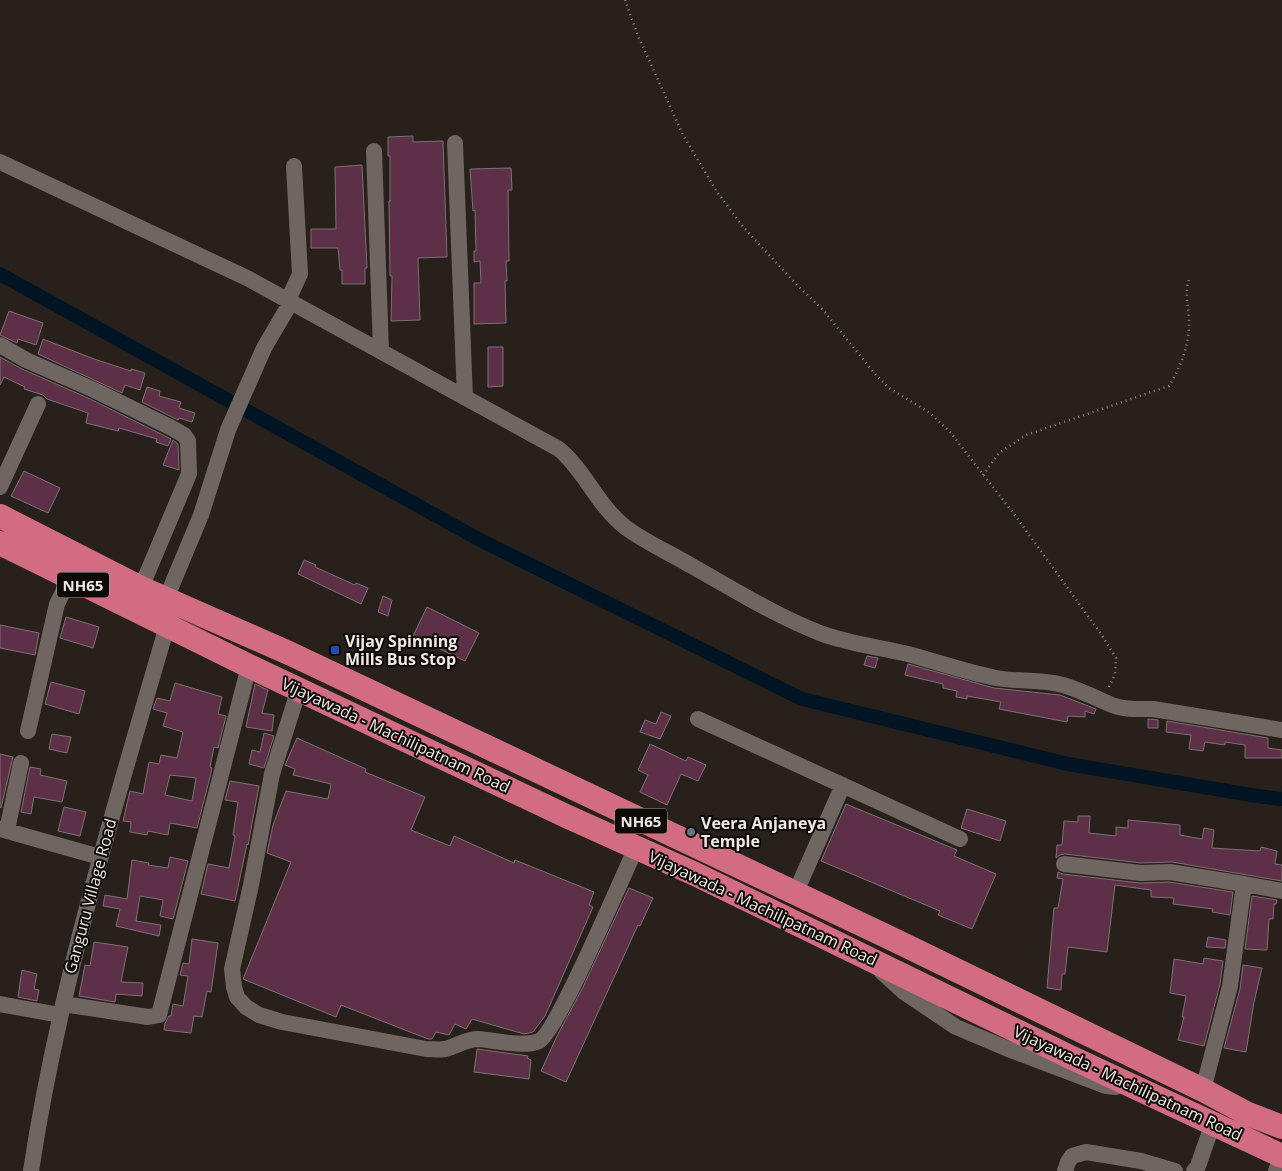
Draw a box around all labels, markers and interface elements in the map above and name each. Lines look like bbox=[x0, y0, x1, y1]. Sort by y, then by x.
road number: NH65 bbox=[57, 572, 109, 598]
place label: Vijay Spinning Mills Bus Stop bbox=[345, 630, 457, 670]
marker: Vijay Spinning Mills Bus Stop bbox=[329, 644, 341, 656]
street label: Vijayawada - Machilipatnam Road bbox=[278, 672, 514, 798]
road number: NH65 bbox=[615, 808, 667, 834]
place label: Veera Anjaneya Temple bbox=[701, 812, 826, 852]
street label: Ganguru Village Road bbox=[59, 816, 121, 976]
marker: Veera Anjaneya Temple bbox=[685, 826, 697, 838]
street label: Vijayawada - Machilipatnam Road bbox=[645, 845, 881, 971]
street label: Vijayawada - Machilipatnam Road bbox=[1010, 1020, 1246, 1146]

